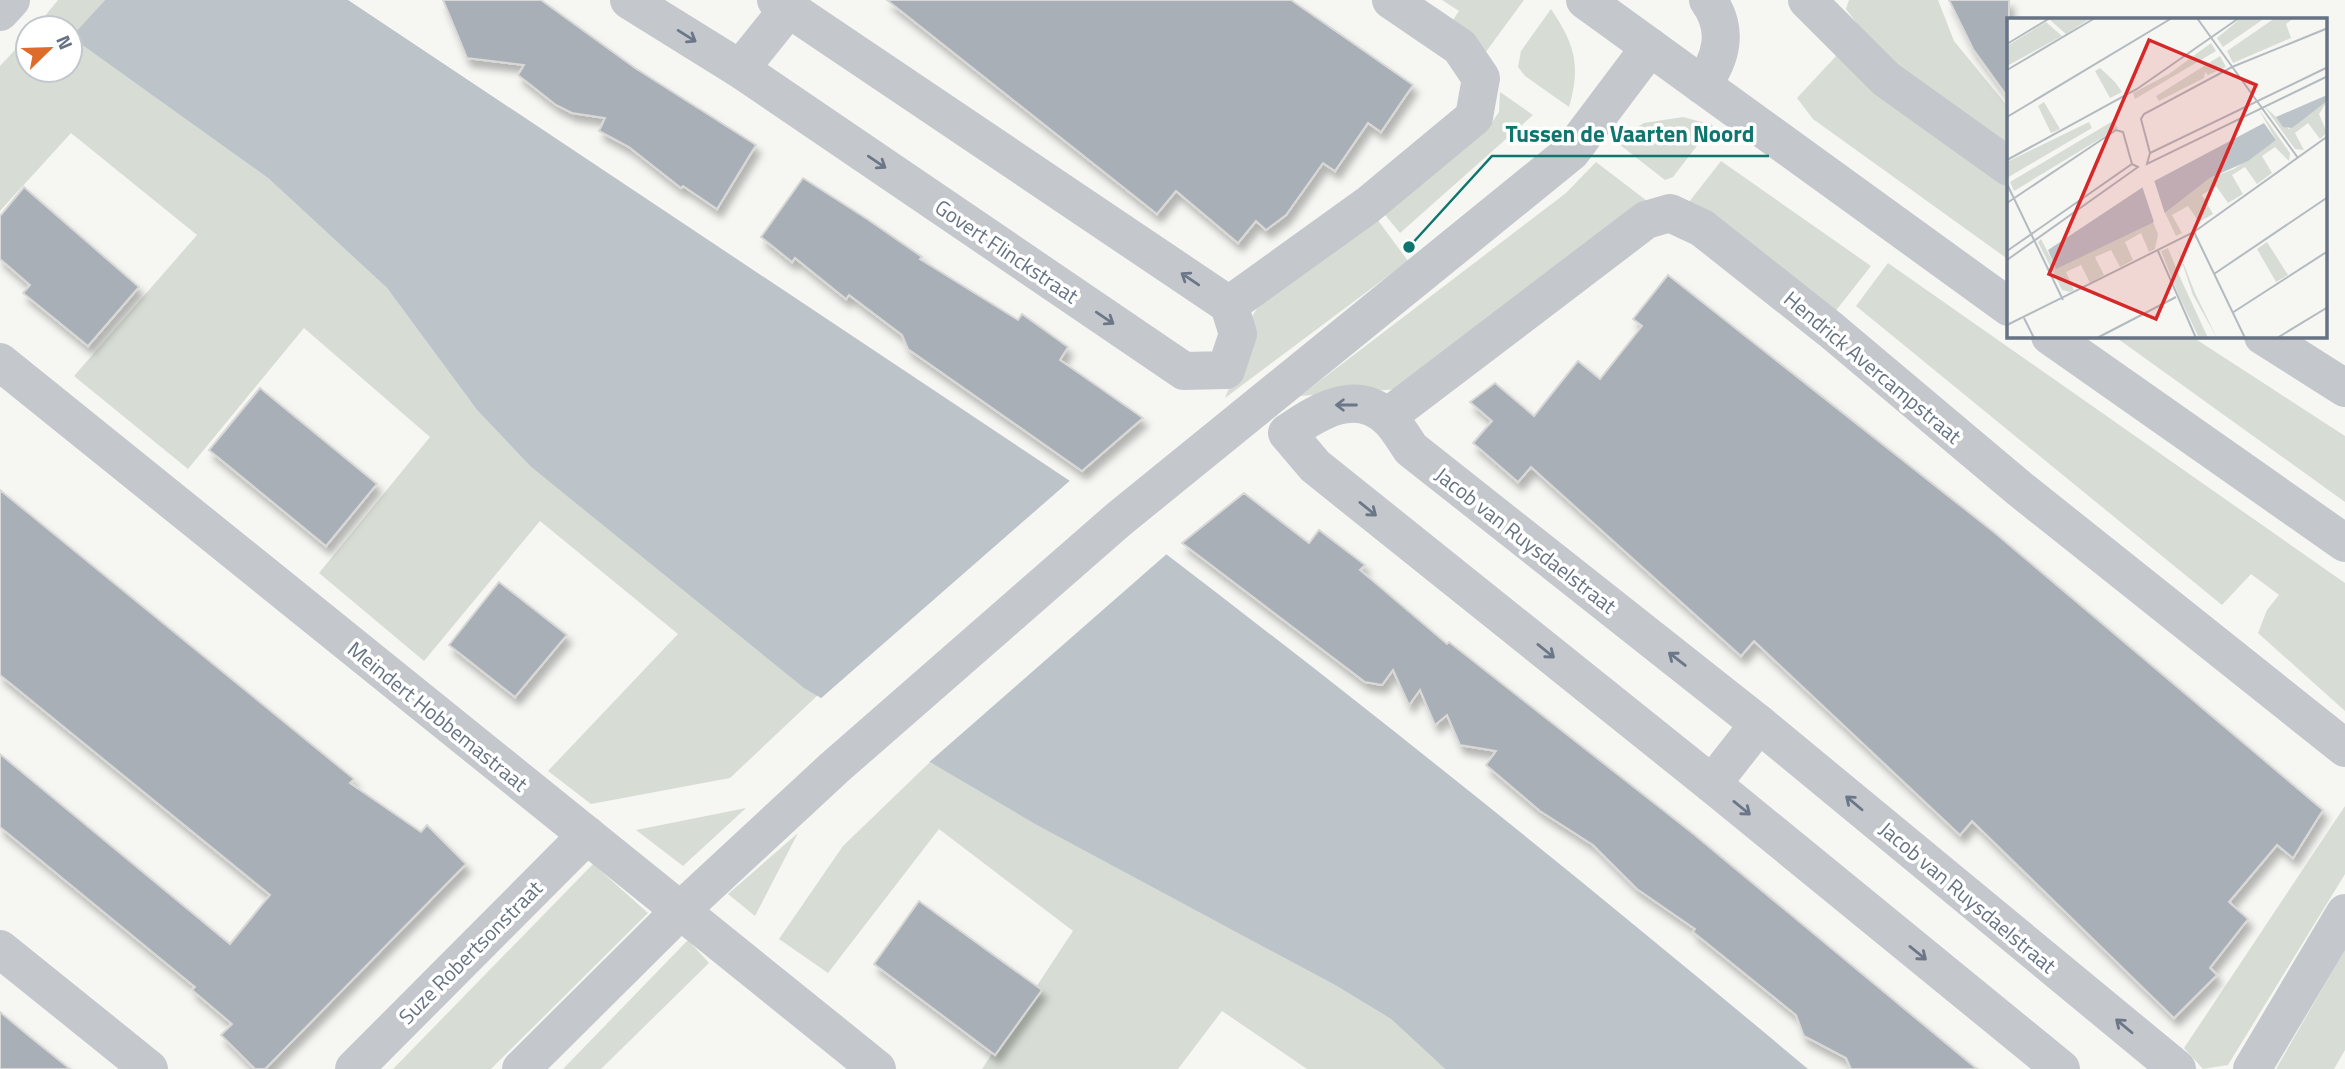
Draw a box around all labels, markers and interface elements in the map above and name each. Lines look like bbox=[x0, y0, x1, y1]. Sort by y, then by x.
north arrow bbox=[14, 14, 84, 84]
inset map bbox=[2007, 18, 2328, 338]
text: N bbox=[49, 30, 81, 54]
one-way arrow bbox=[677, 30, 697, 44]
callout: Tussen de Vaarten Noord bbox=[1492, 112, 1769, 156]
text: Tussen de Vaarten Noord bbox=[1506, 116, 1754, 151]
one-way arrow bbox=[866, 155, 886, 169]
street label: Govert Flinckstraat bbox=[929, 191, 1086, 311]
one-way arrow bbox=[1181, 272, 1200, 287]
street label: Hendrick Avercampstraat bbox=[1777, 283, 1969, 452]
one-way arrow bbox=[1095, 311, 1114, 325]
one-way arrow bbox=[1335, 398, 1358, 412]
street label: Jacob van Ruysdaelstraat bbox=[1429, 459, 1624, 621]
one-way arrow bbox=[1359, 501, 1377, 516]
street label: Meindert Hobbemastraat bbox=[341, 633, 535, 799]
one-way arrow bbox=[1536, 643, 1554, 658]
one-way arrow bbox=[1669, 652, 1687, 667]
one-way arrow bbox=[1846, 795, 1864, 810]
one-way arrow bbox=[1733, 801, 1751, 816]
street label: Jacob van Ruysdaelstraat bbox=[1873, 813, 2064, 981]
street label: Suze Robertsonstraat bbox=[391, 872, 550, 1031]
one-way arrow bbox=[1909, 945, 1927, 960]
one-way arrow bbox=[2115, 1018, 2133, 1034]

